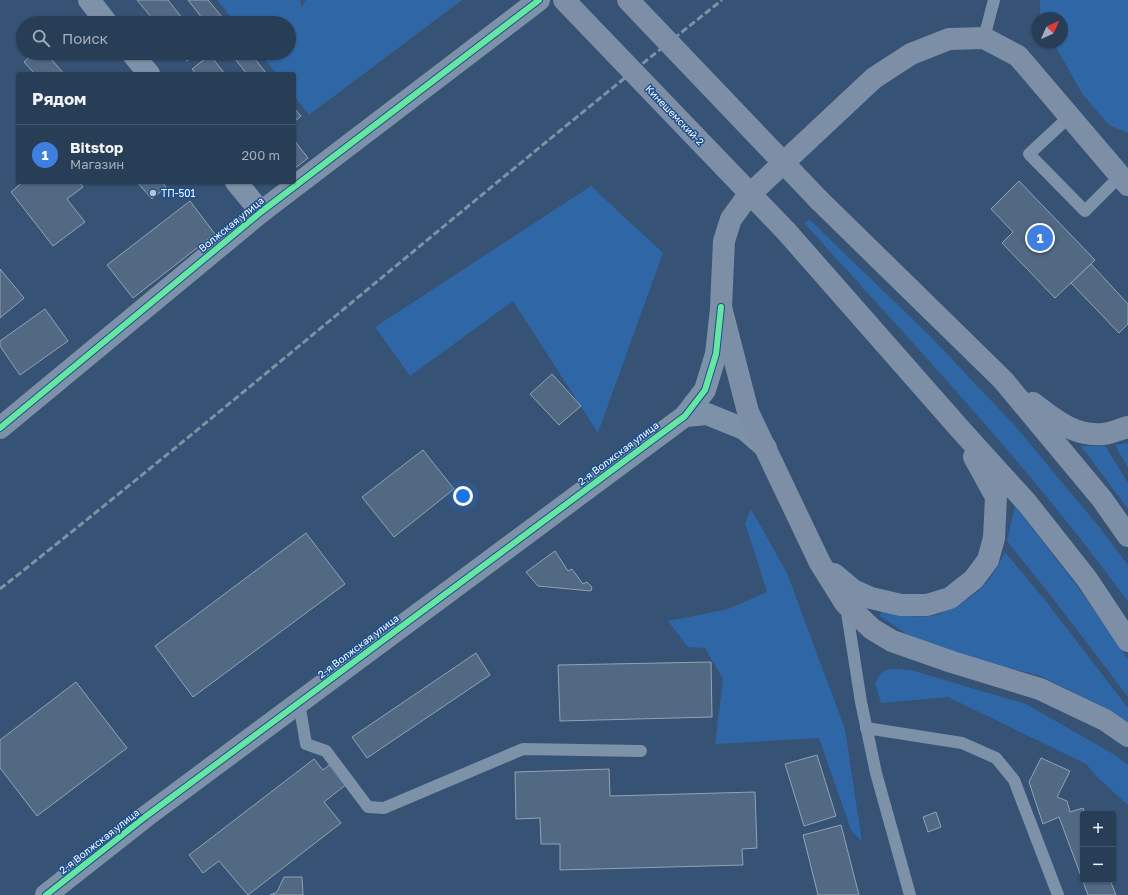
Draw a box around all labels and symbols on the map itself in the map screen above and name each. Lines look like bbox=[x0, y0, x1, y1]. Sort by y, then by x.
north arrow bbox=[1032, 12, 1068, 48]
street label: Кинешемский-2 bbox=[643, 82, 707, 148]
place label: ТП-501 bbox=[161, 187, 195, 199]
marker: ТП-501 bbox=[148, 188, 158, 198]
street label: Волжская улица bbox=[196, 194, 266, 254]
pin: 1 bbox=[1027, 223, 1053, 253]
street label: 2-я Волжская улица bbox=[575, 419, 661, 487]
your location bbox=[453, 486, 473, 506]
street label: 2-я Волжская улица bbox=[315, 612, 401, 680]
street label: 2-я Волжская улица bbox=[57, 806, 141, 876]

